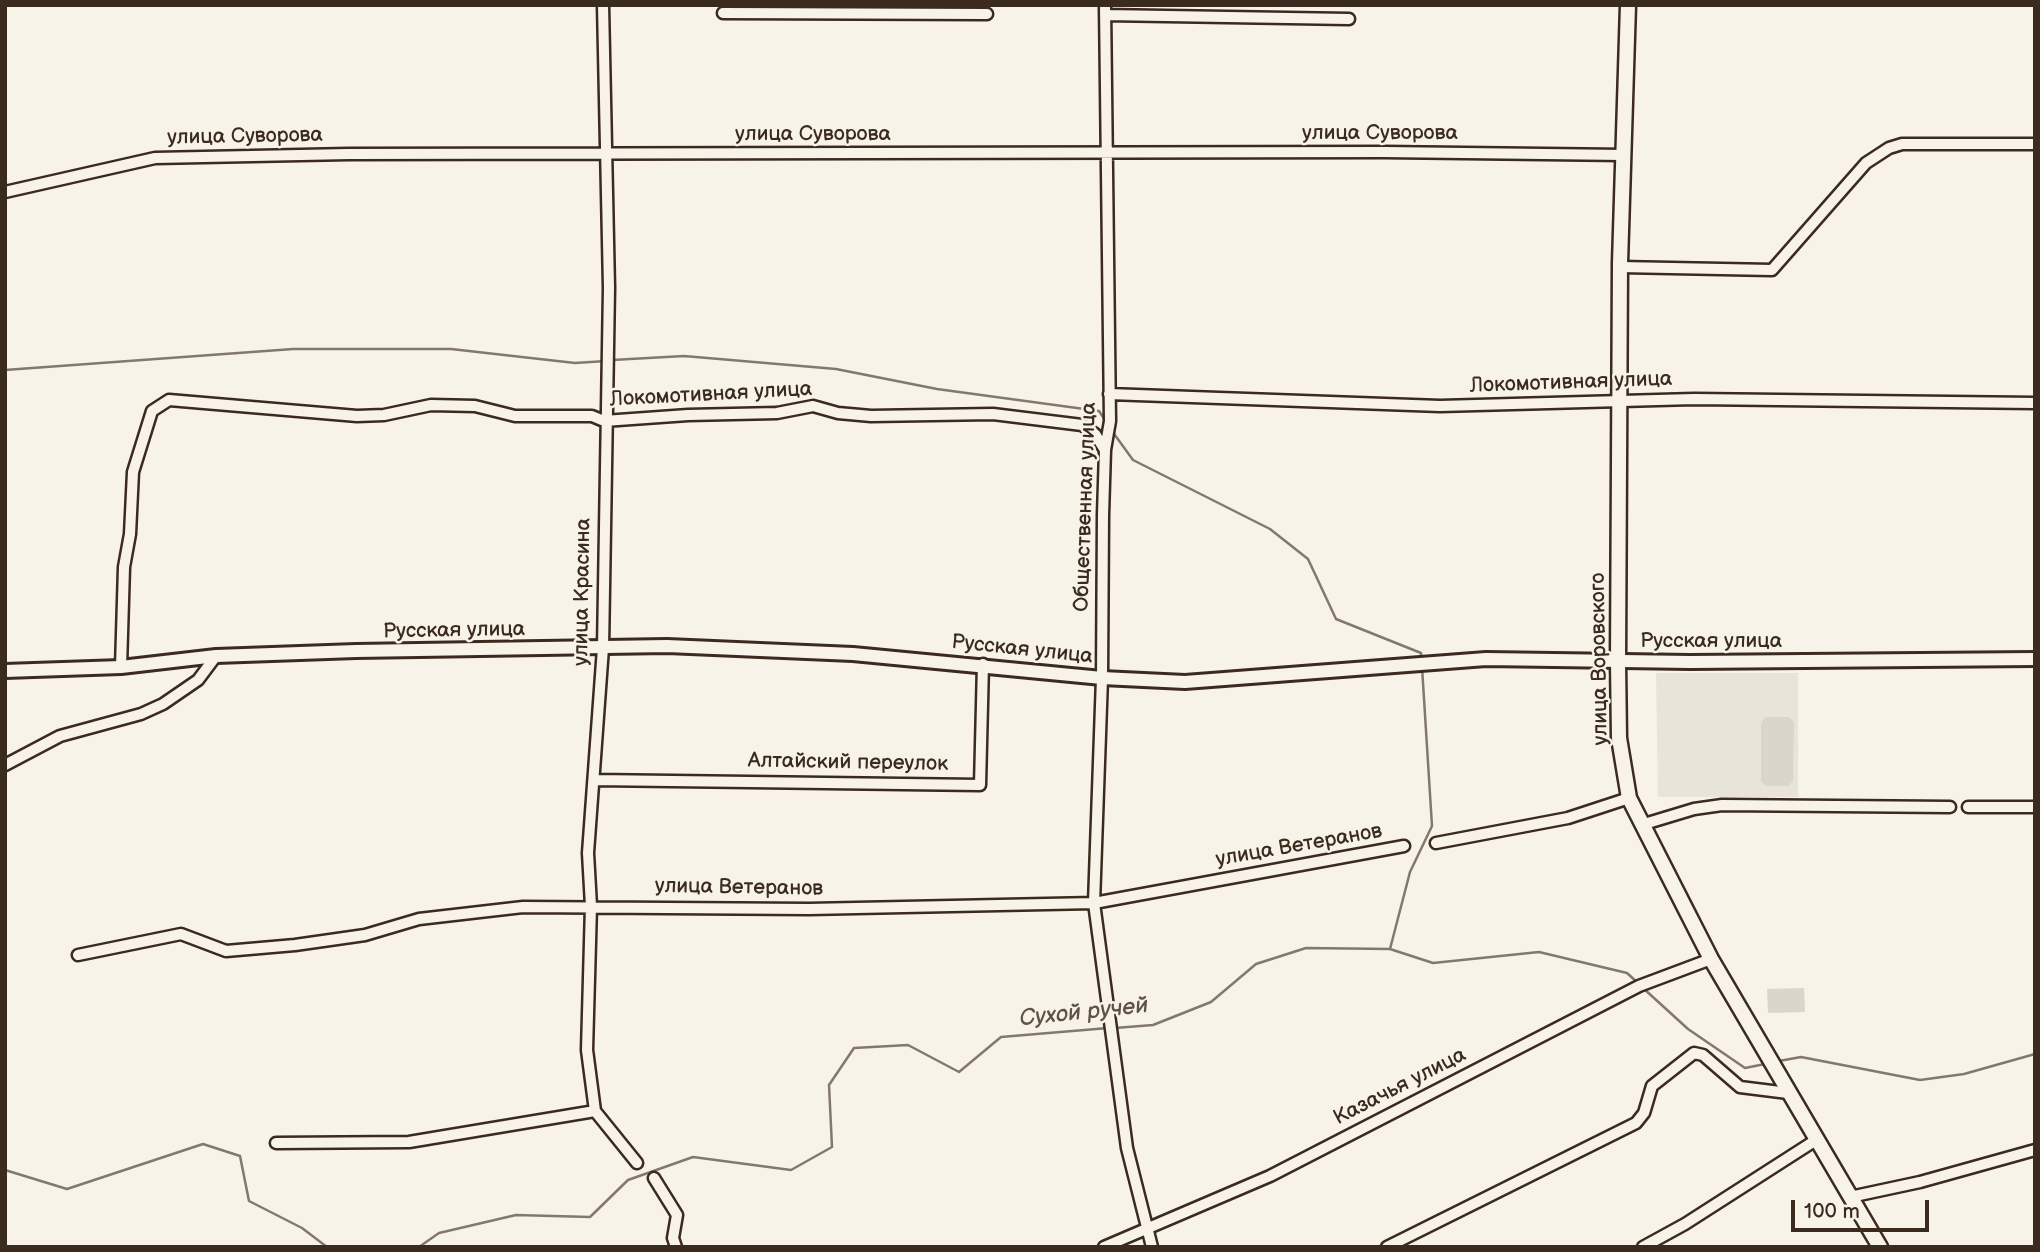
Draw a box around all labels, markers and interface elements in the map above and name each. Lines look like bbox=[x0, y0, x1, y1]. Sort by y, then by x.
street label: улица Суворова bbox=[1302, 121, 1458, 147]
street label: улица Суворова bbox=[735, 122, 891, 148]
street label: улица Суворова bbox=[167, 123, 323, 151]
street label: Локомотивная улица bbox=[1469, 367, 1673, 399]
street label: Локомотивная улица bbox=[609, 377, 813, 413]
street label: Общественная улица bbox=[1070, 402, 1102, 612]
street label: улица Красина bbox=[569, 518, 597, 666]
street label: улица Воровского bbox=[1586, 572, 1614, 746]
street label: Русская улица bbox=[383, 617, 525, 645]
street label: Русская улица bbox=[1640, 629, 1782, 655]
street label: Русская улица bbox=[950, 630, 1094, 670]
street label: Алтайский переулок bbox=[748, 749, 948, 777]
street label: улица Ветеранов bbox=[1214, 819, 1384, 873]
street label: улица Ветеранов bbox=[655, 874, 823, 902]
water label: Сухой ручей bbox=[1018, 993, 1150, 1033]
street label: Казачья улица bbox=[1330, 1043, 1470, 1131]
scale bar bbox=[1795, 1186, 1933, 1230]
text: 100 m bbox=[1804, 1199, 1860, 1224]

